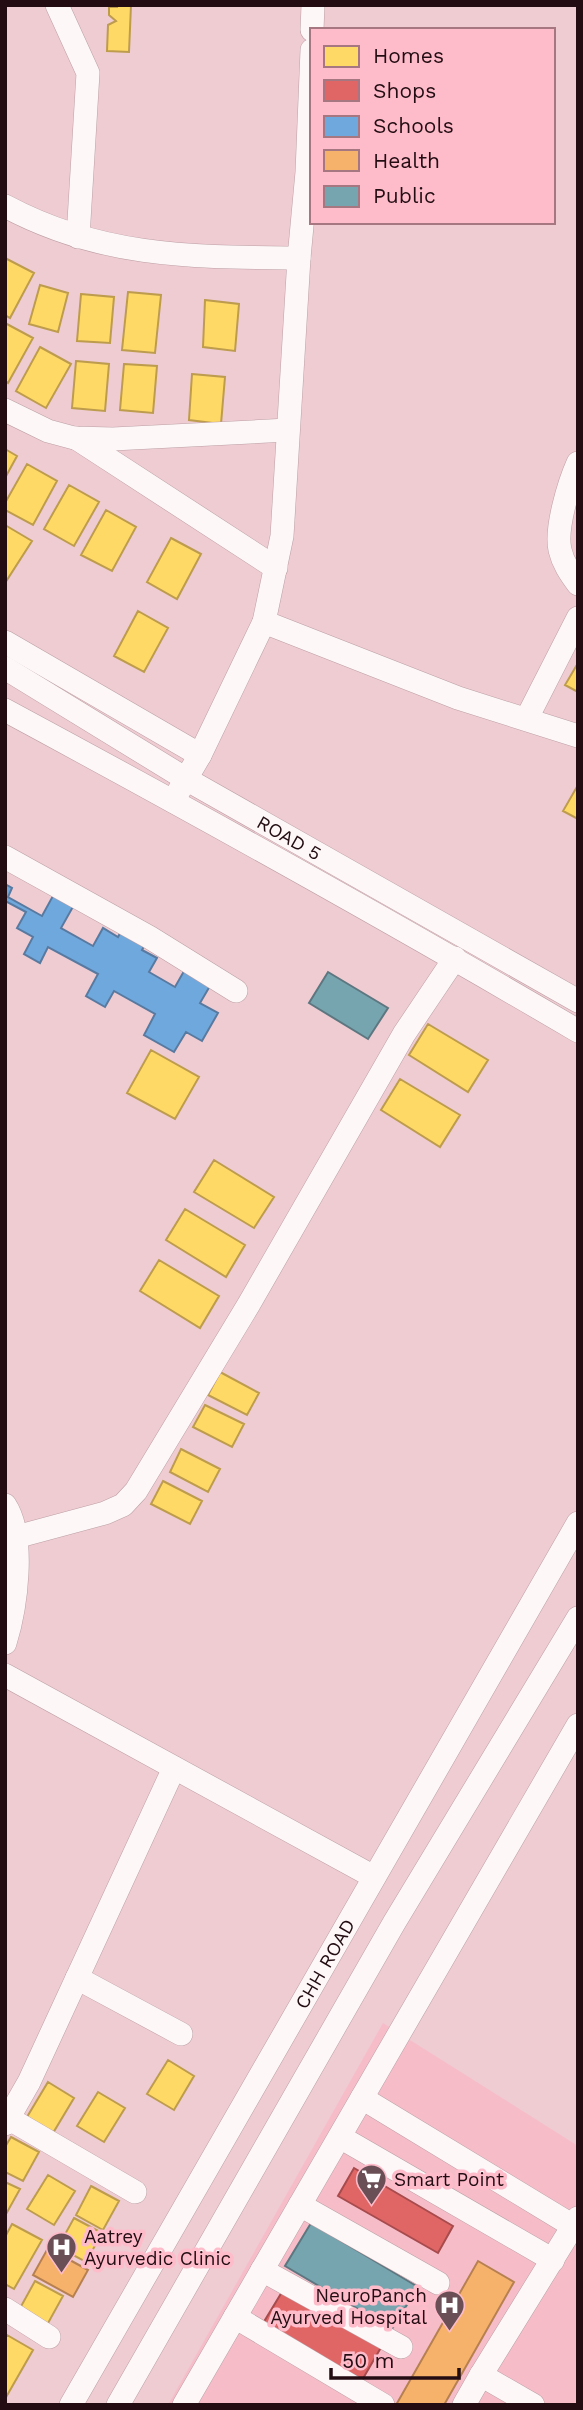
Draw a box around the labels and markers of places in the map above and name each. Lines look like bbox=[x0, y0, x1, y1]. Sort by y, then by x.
supermarket icon: Smart Point bbox=[354, 2162, 388, 2206]
place label: Smart Point bbox=[394, 2168, 504, 2191]
place label: Aatrey Ayurvedic Clinic bbox=[84, 2225, 231, 2270]
hospital icon: Aatrey Ayurvedic Clinic bbox=[44, 2230, 78, 2274]
place label: NeuroPanch Ayurved Hospital bbox=[270, 2284, 427, 2329]
hospital icon: NeuroPanch Ayurved Hospital bbox=[433, 2289, 467, 2333]

